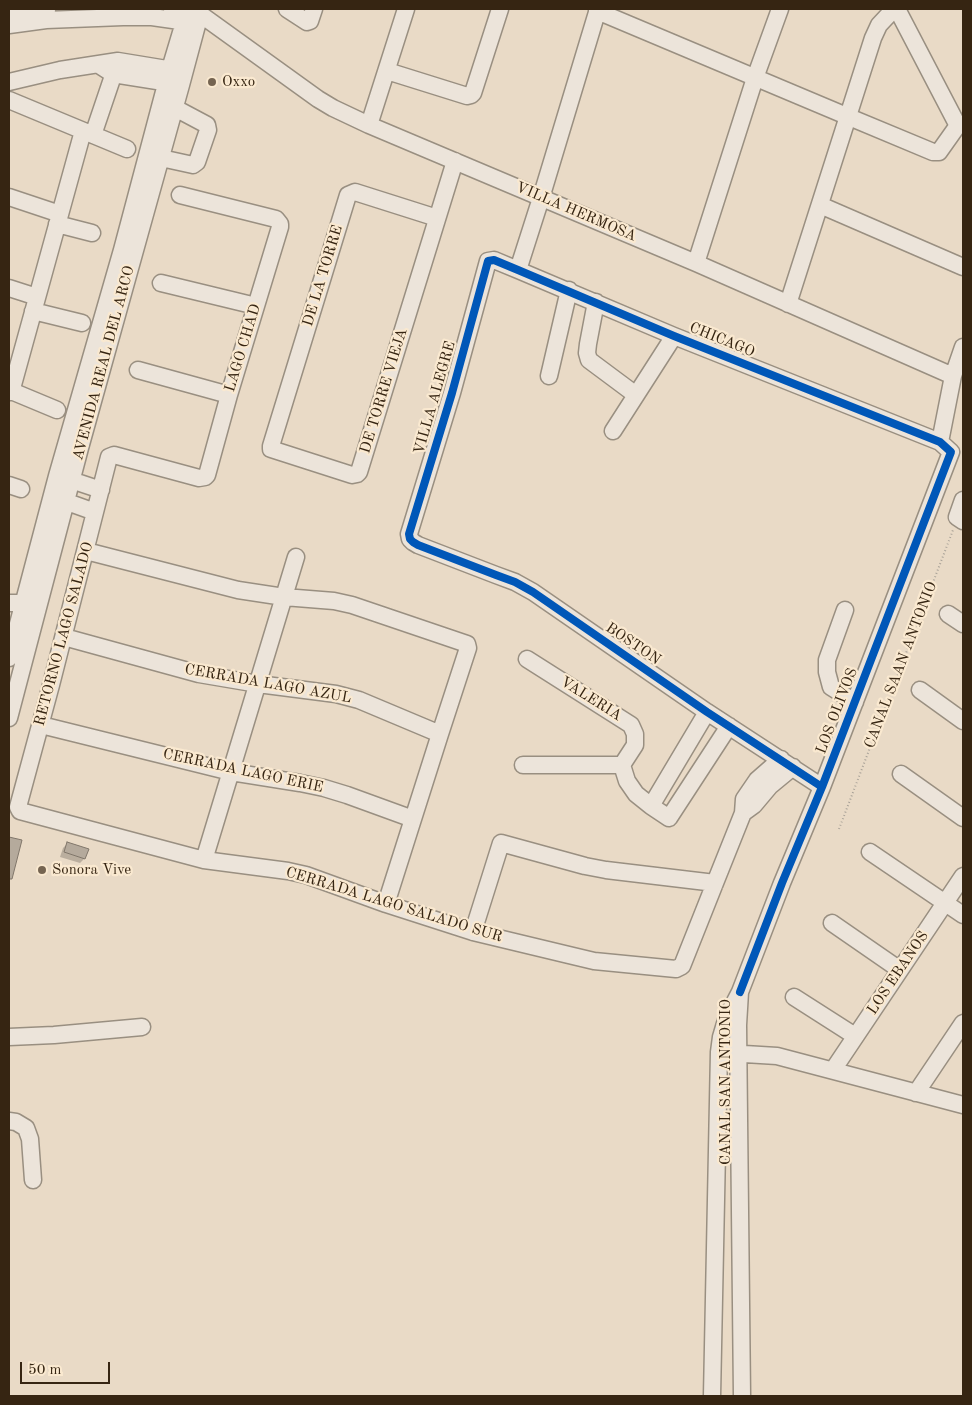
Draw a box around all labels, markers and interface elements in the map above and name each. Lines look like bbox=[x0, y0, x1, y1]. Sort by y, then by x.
place label: Oxxo bbox=[222, 73, 255, 91]
marker: Oxxo bbox=[206, 76, 218, 88]
street label: VILLA HERMOSA bbox=[513, 178, 639, 246]
street label: DE LA TORRE bbox=[299, 223, 347, 329]
street label: AVENIDA REAL DEL ARCO bbox=[69, 264, 139, 462]
street label: LAGO CHAD bbox=[221, 302, 265, 394]
street label: CHICAGO bbox=[687, 319, 757, 361]
street label: DE TORRE VIEJA bbox=[356, 326, 412, 456]
street label: VILLA ALEGRE bbox=[410, 339, 460, 457]
street label: RETORNO LAGO SALADO bbox=[31, 540, 97, 728]
street label: CANAL SAAN ANTONIO bbox=[861, 579, 941, 751]
street label: BOSTON bbox=[602, 619, 664, 669]
street label: CERRADA LAGO AZUL bbox=[183, 660, 353, 708]
street label: LOS OLIVOS bbox=[812, 665, 862, 757]
street label: VALERIA bbox=[557, 673, 625, 725]
street label: CERRADA LAGO ERIE bbox=[161, 745, 325, 797]
place label: Sonora Vive bbox=[52, 861, 131, 879]
street label: CERRADA LAGO SALADO SUR bbox=[283, 863, 505, 947]
marker: Sonora Vive bbox=[36, 864, 48, 876]
street label: LOS EBANOS bbox=[863, 928, 933, 1018]
street label: CANAL SAN ANTONIO bbox=[717, 999, 735, 1165]
scale bar bbox=[22, 1352, 112, 1384]
text: 50 m bbox=[28, 1363, 62, 1378]

